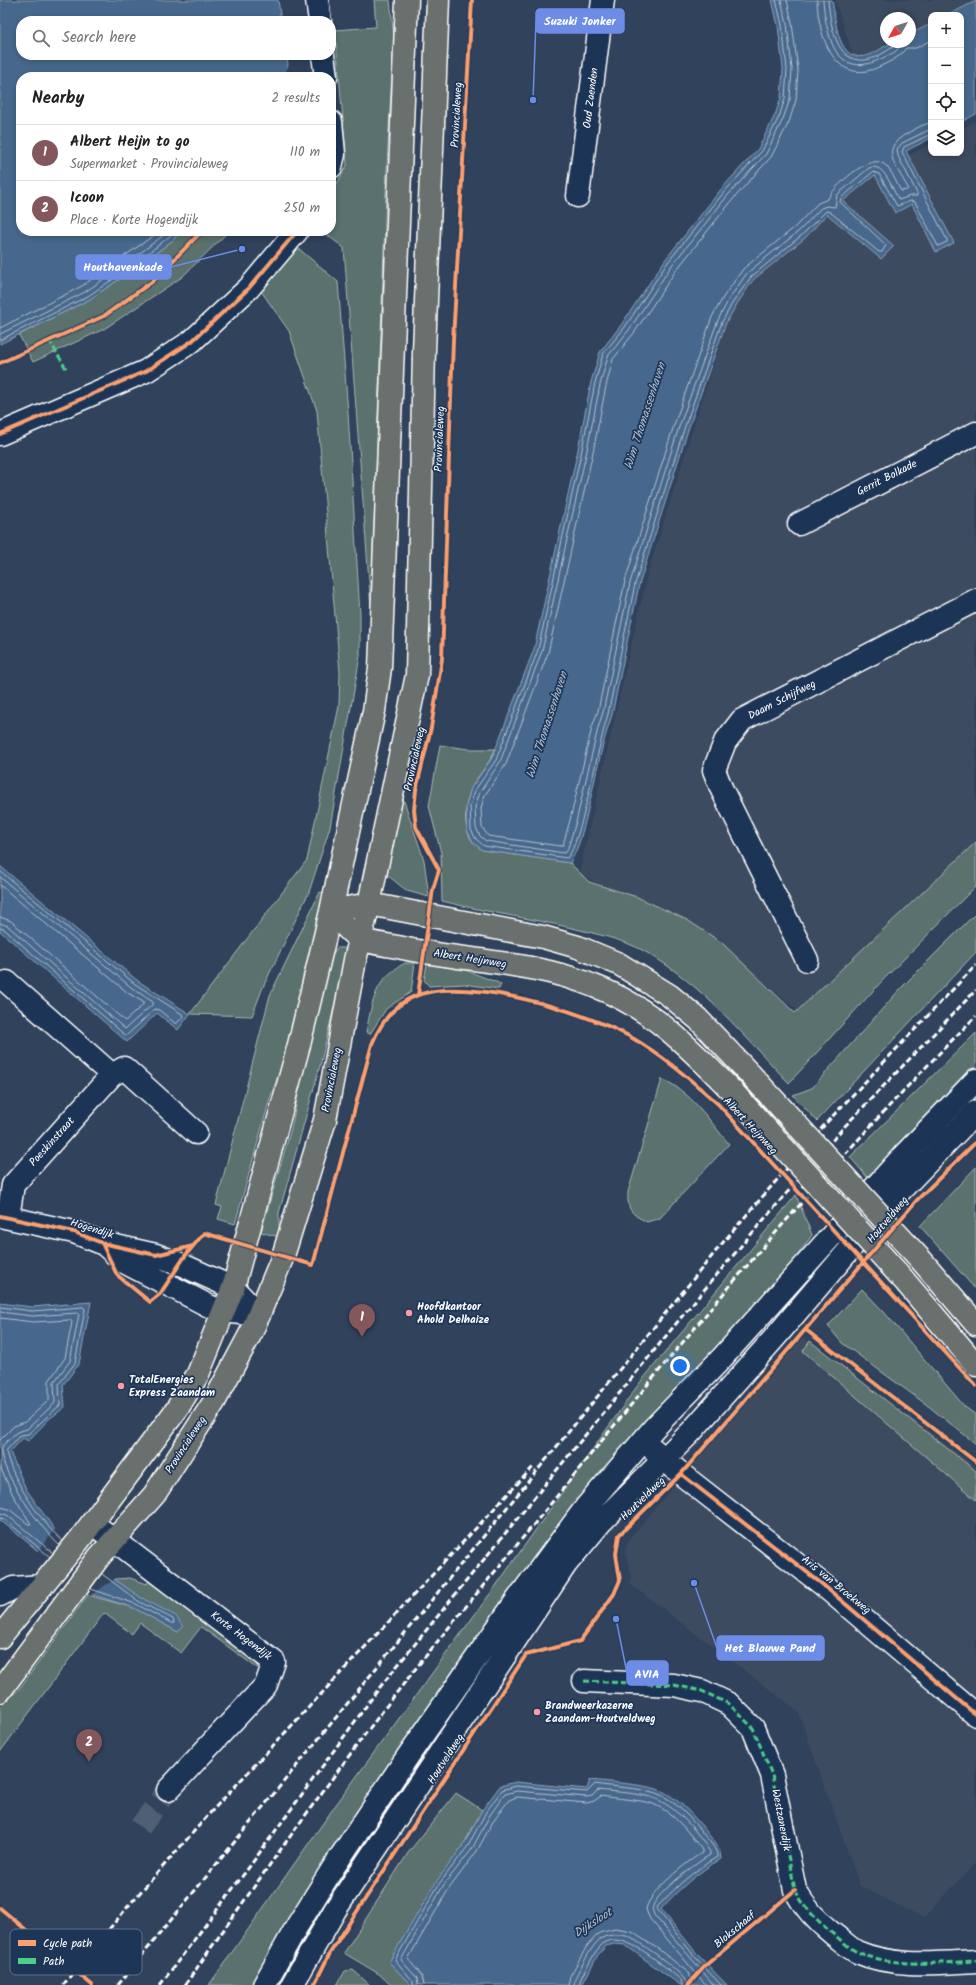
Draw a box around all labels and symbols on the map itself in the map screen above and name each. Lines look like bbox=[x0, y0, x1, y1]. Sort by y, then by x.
callout: Suzuki Jonker bbox=[536, 9, 624, 33]
text: Suzuki Jonker bbox=[544, 12, 617, 31]
north arrow bbox=[880, 12, 916, 48]
street label: Oud Zaenden bbox=[578, 66, 604, 129]
street label: Provincialeweg bbox=[446, 82, 468, 148]
callout: Houthavenkade bbox=[76, 255, 171, 279]
text: Houthavenkade bbox=[83, 258, 163, 277]
water label: Wim Thomassenhaven bbox=[619, 359, 672, 472]
street label: Provincialeweg bbox=[430, 406, 450, 472]
street label: Gerrit Bolkade bbox=[854, 455, 920, 501]
water label: Wim Thomassenhaven bbox=[521, 668, 574, 781]
street label: Daam Schijfweg bbox=[745, 675, 819, 725]
street label: Provincialeweg bbox=[399, 725, 431, 793]
street label: Albert Heijnweg bbox=[432, 944, 508, 974]
street label: Provincialeweg bbox=[317, 1046, 347, 1114]
street label: Albert Heijnweg bbox=[718, 1093, 782, 1159]
street label: Poeskinstraat bbox=[25, 1113, 80, 1171]
street label: Houtveldweg bbox=[863, 1192, 913, 1248]
street label: Hogendijk bbox=[68, 1214, 117, 1244]
place label: Hoofdkantoor Ahold Delhaize bbox=[417, 1298, 490, 1329]
pin: 1 bbox=[349, 1304, 375, 1337]
marker: Hoofdkantoor Ahold Delhaize bbox=[404, 1308, 414, 1318]
your location bbox=[670, 1356, 690, 1376]
place label: TotalEnergies Express Zaandam bbox=[129, 1371, 215, 1402]
marker: TotalEnergies Express Zaandam bbox=[116, 1381, 126, 1391]
street label: Provincialeweg bbox=[161, 1413, 211, 1477]
street label: Houtveldweg bbox=[616, 1473, 670, 1525]
street label: Aris van Broekweg bbox=[797, 1551, 875, 1619]
street label: Korte Hogendijk bbox=[206, 1607, 276, 1666]
callout: Het Blauwe Pand bbox=[717, 1636, 824, 1660]
text: Het Blauwe Pand bbox=[724, 1639, 816, 1658]
callout: AVIA bbox=[627, 1661, 668, 1685]
text: AVIA bbox=[634, 1665, 660, 1684]
place label: Brandweerkazerne Zaandam-Houtveldweg bbox=[545, 1697, 656, 1728]
marker: Brandweerkazerne Zaandam-Houtveldweg bbox=[532, 1707, 542, 1717]
pin: 2 bbox=[76, 1729, 102, 1762]
street label: Houtveldweg bbox=[423, 1730, 469, 1788]
street label: Westzanerdijk bbox=[766, 1787, 796, 1853]
water label: Dijksloot bbox=[570, 1902, 618, 1943]
street label: Blokschaaf bbox=[710, 1906, 761, 1953]
legend bbox=[10, 1929, 142, 1975]
text: Cycle path bbox=[43, 1935, 92, 1953]
text: Path bbox=[43, 1953, 64, 1971]

